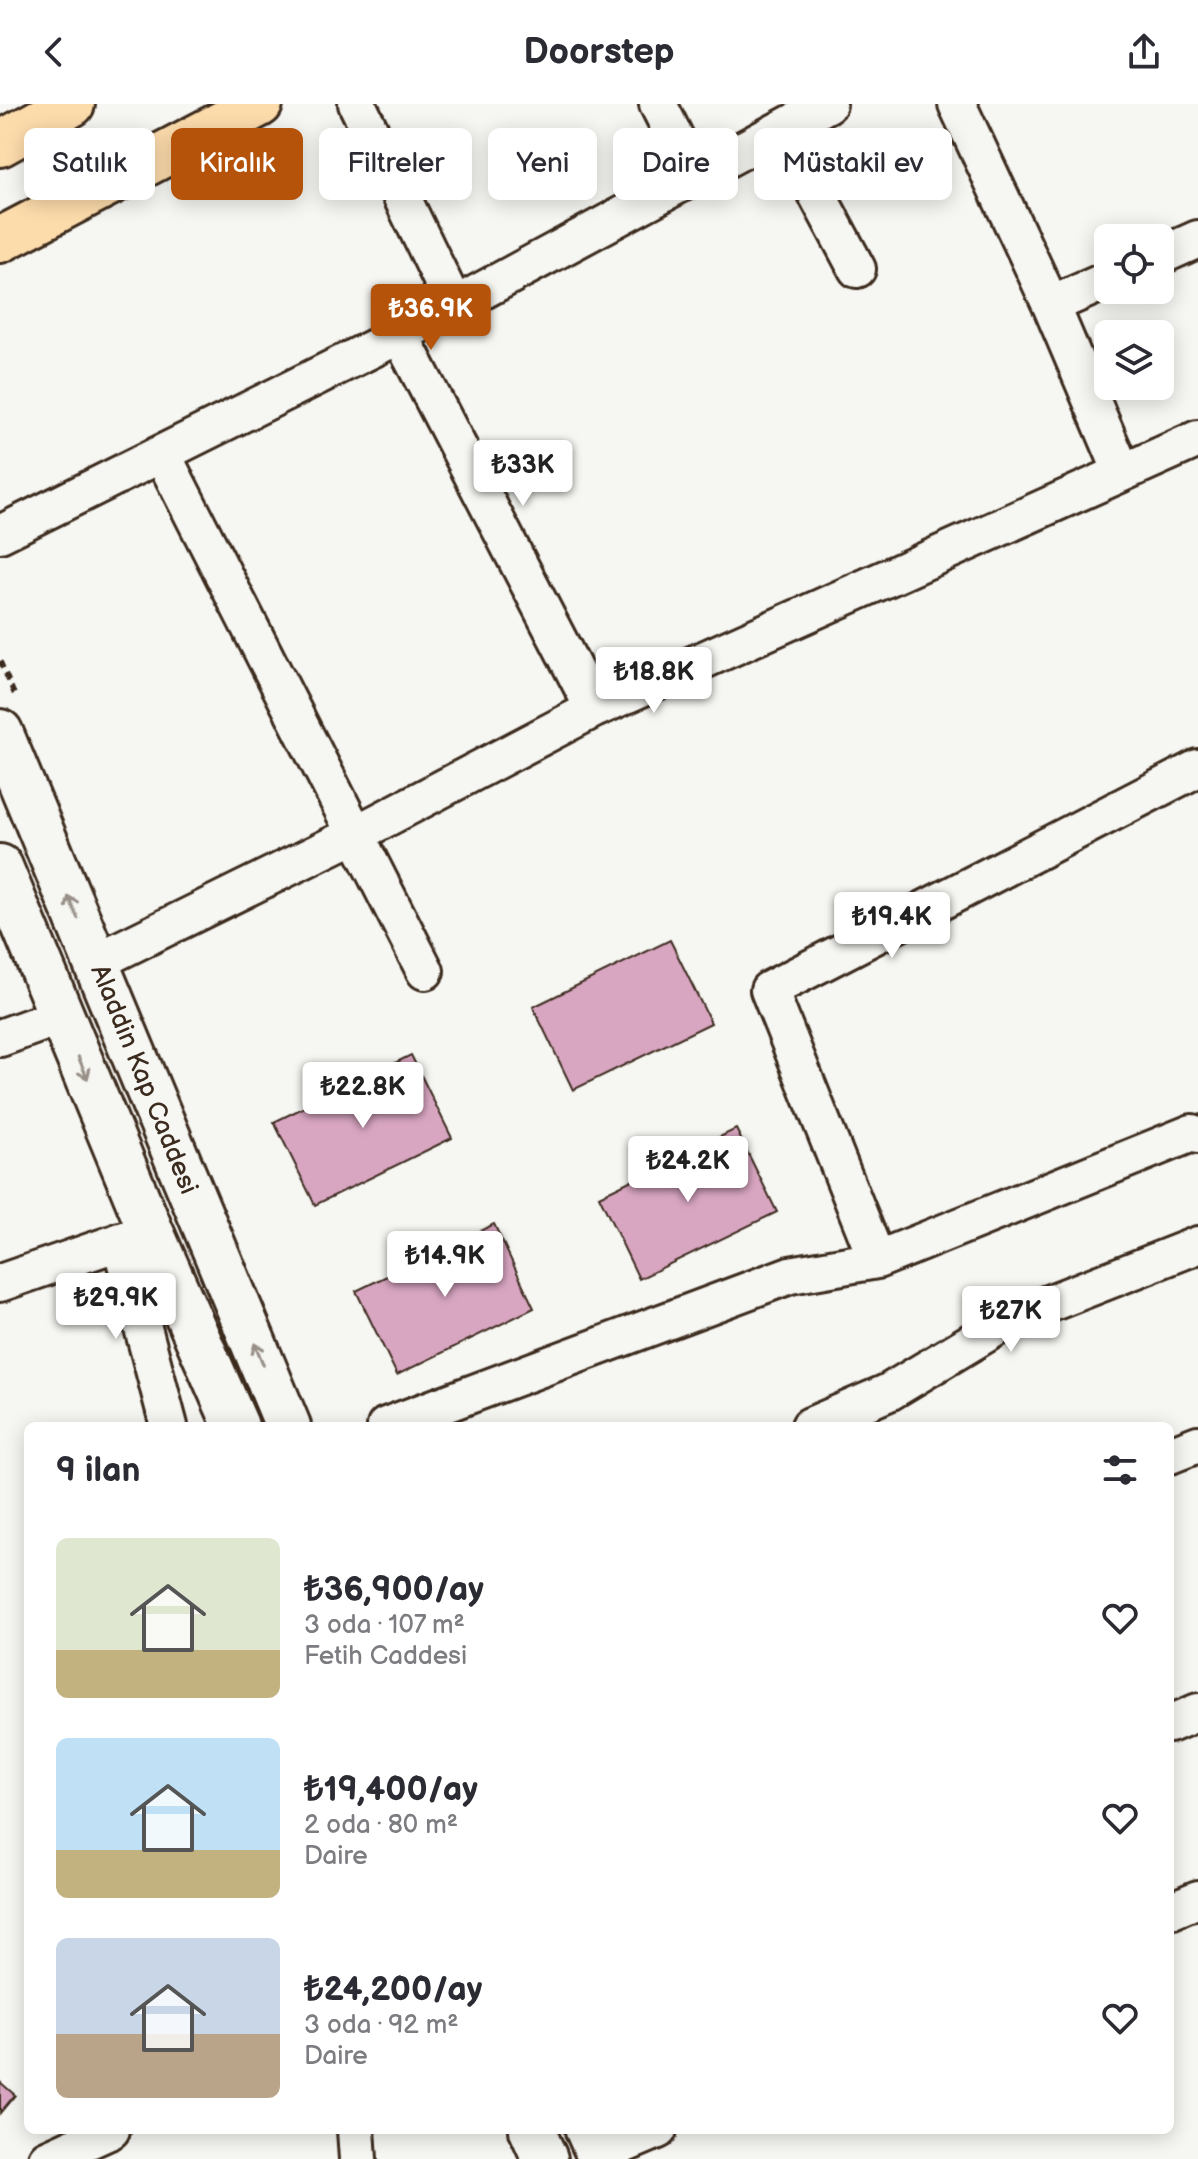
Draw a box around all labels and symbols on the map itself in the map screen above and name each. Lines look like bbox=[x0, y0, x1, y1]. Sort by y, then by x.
pin: ₺36.9K bbox=[366, 284, 496, 352]
pin: ₺33K bbox=[476, 440, 570, 508]
pin: ₺18.8K bbox=[589, 647, 719, 715]
pin: ₺19.4K bbox=[827, 892, 957, 960]
one-way arrow bbox=[65, 895, 80, 920]
street label: Aladdin Kap Caddesi bbox=[83, 960, 204, 1199]
one-way arrow bbox=[77, 1055, 91, 1080]
pin: ₺22.8K bbox=[298, 1062, 428, 1130]
pin: ₺24.2K bbox=[623, 1136, 753, 1204]
pin: ₺14.9K bbox=[380, 1231, 510, 1299]
pin: ₺29.9K bbox=[51, 1273, 181, 1341]
pin: ₺27K bbox=[964, 1286, 1058, 1354]
one-way arrow bbox=[250, 1342, 265, 1367]

